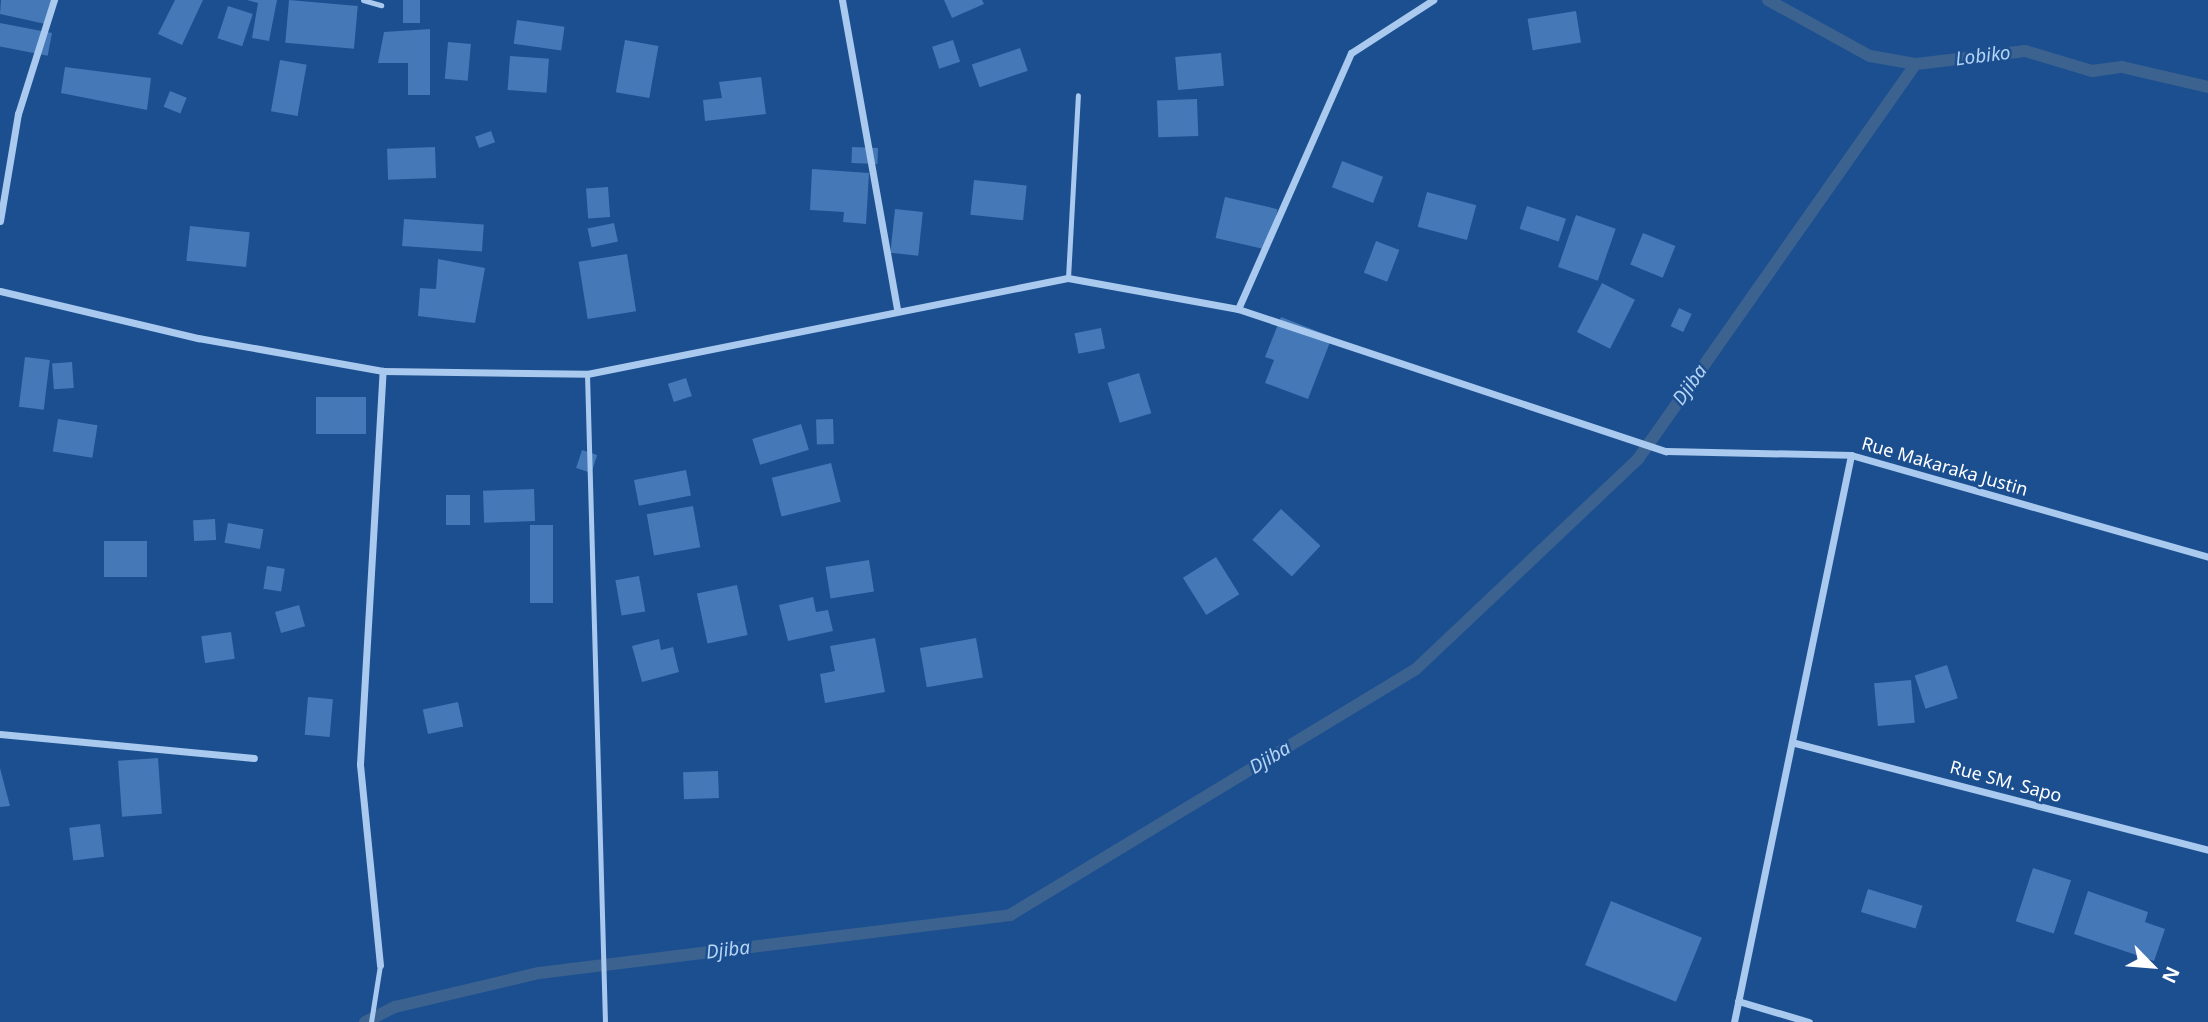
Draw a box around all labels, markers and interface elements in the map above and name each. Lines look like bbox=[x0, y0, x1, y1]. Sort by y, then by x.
water label: Lobiko bbox=[1954, 41, 2012, 71]
water label: Djiba bbox=[1668, 360, 1712, 410]
street label: Rue Makaraka Justin bbox=[1859, 432, 2031, 500]
water label: Djiba bbox=[1245, 737, 1295, 779]
street label: Rue SM. Sapo bbox=[1948, 756, 2064, 806]
north arrow bbox=[2117, 931, 2187, 1001]
water label: Djiba bbox=[705, 936, 751, 964]
text: N bbox=[2156, 962, 2186, 987]

